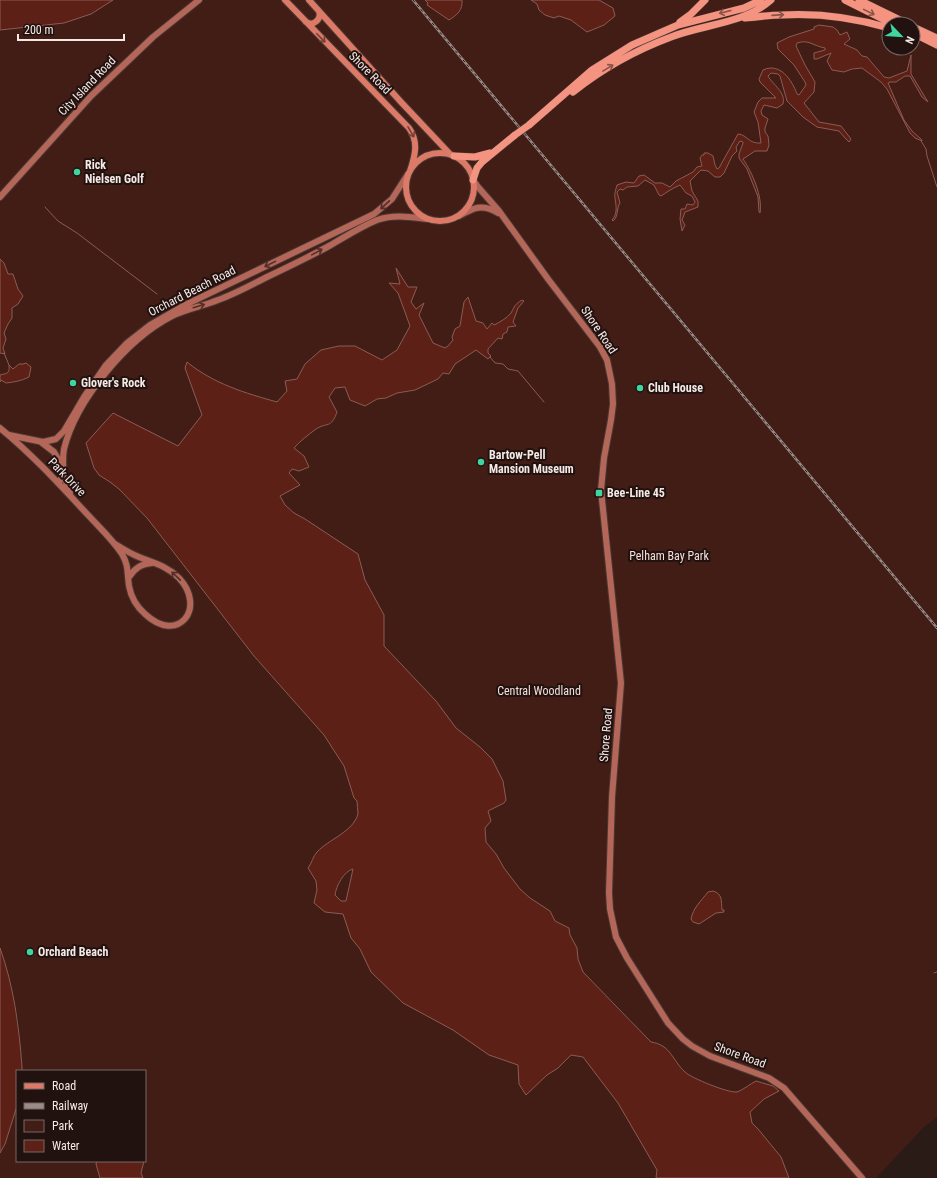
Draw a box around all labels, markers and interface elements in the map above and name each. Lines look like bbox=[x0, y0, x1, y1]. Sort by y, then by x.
one-way arrow bbox=[718, 9, 731, 17]
one-way arrow bbox=[862, 9, 874, 16]
one-way arrow bbox=[771, 11, 784, 18]
scale bar bbox=[18, 16, 124, 42]
north arrow bbox=[881, 16, 921, 56]
text: 200 m bbox=[24, 23, 54, 37]
one-way arrow bbox=[316, 33, 326, 43]
text: N bbox=[902, 34, 917, 46]
street label: Shore Road bbox=[346, 49, 394, 97]
street label: City Island Road bbox=[55, 54, 119, 118]
one-way arrow bbox=[602, 64, 613, 72]
one-way arrow bbox=[407, 126, 415, 138]
place label: Rick Nielsen Golf bbox=[85, 158, 144, 186]
marker: Rick Nielsen Golf bbox=[72, 167, 82, 177]
one-way arrow bbox=[380, 200, 390, 210]
one-way arrow bbox=[311, 248, 323, 255]
one-way arrow bbox=[264, 261, 276, 268]
street label: Orchard Beach Road bbox=[146, 263, 238, 319]
one-way arrow bbox=[193, 302, 206, 309]
street label: Shore Road bbox=[578, 304, 620, 356]
place label: Glover's Rock bbox=[81, 376, 146, 390]
marker: Glover's Rock bbox=[68, 378, 78, 388]
place label: Club House bbox=[648, 381, 703, 395]
marker: Club House bbox=[635, 383, 645, 393]
place label: Bartow-Pell Mansion Museum bbox=[489, 448, 574, 476]
street label: Park Drive bbox=[45, 455, 89, 499]
marker: Bartow-Pell Mansion Museum bbox=[476, 457, 486, 467]
place label: Bee-Line 45 bbox=[607, 486, 665, 500]
marker: Bee-Line 45 bbox=[594, 488, 604, 498]
park label: Pelham Bay Park bbox=[629, 549, 709, 563]
one-way arrow bbox=[171, 571, 181, 581]
park label: Central Woodland bbox=[497, 684, 581, 698]
street label: Shore Road bbox=[597, 707, 615, 763]
place label: Orchard Beach bbox=[38, 945, 108, 959]
marker: Orchard Beach bbox=[25, 947, 35, 957]
street label: Shore Road bbox=[712, 1039, 768, 1071]
legend bbox=[16, 1070, 146, 1162]
text: Road bbox=[52, 1079, 76, 1093]
text: Railway bbox=[52, 1099, 88, 1113]
text: Park bbox=[52, 1119, 74, 1133]
text: Water bbox=[52, 1139, 80, 1153]

